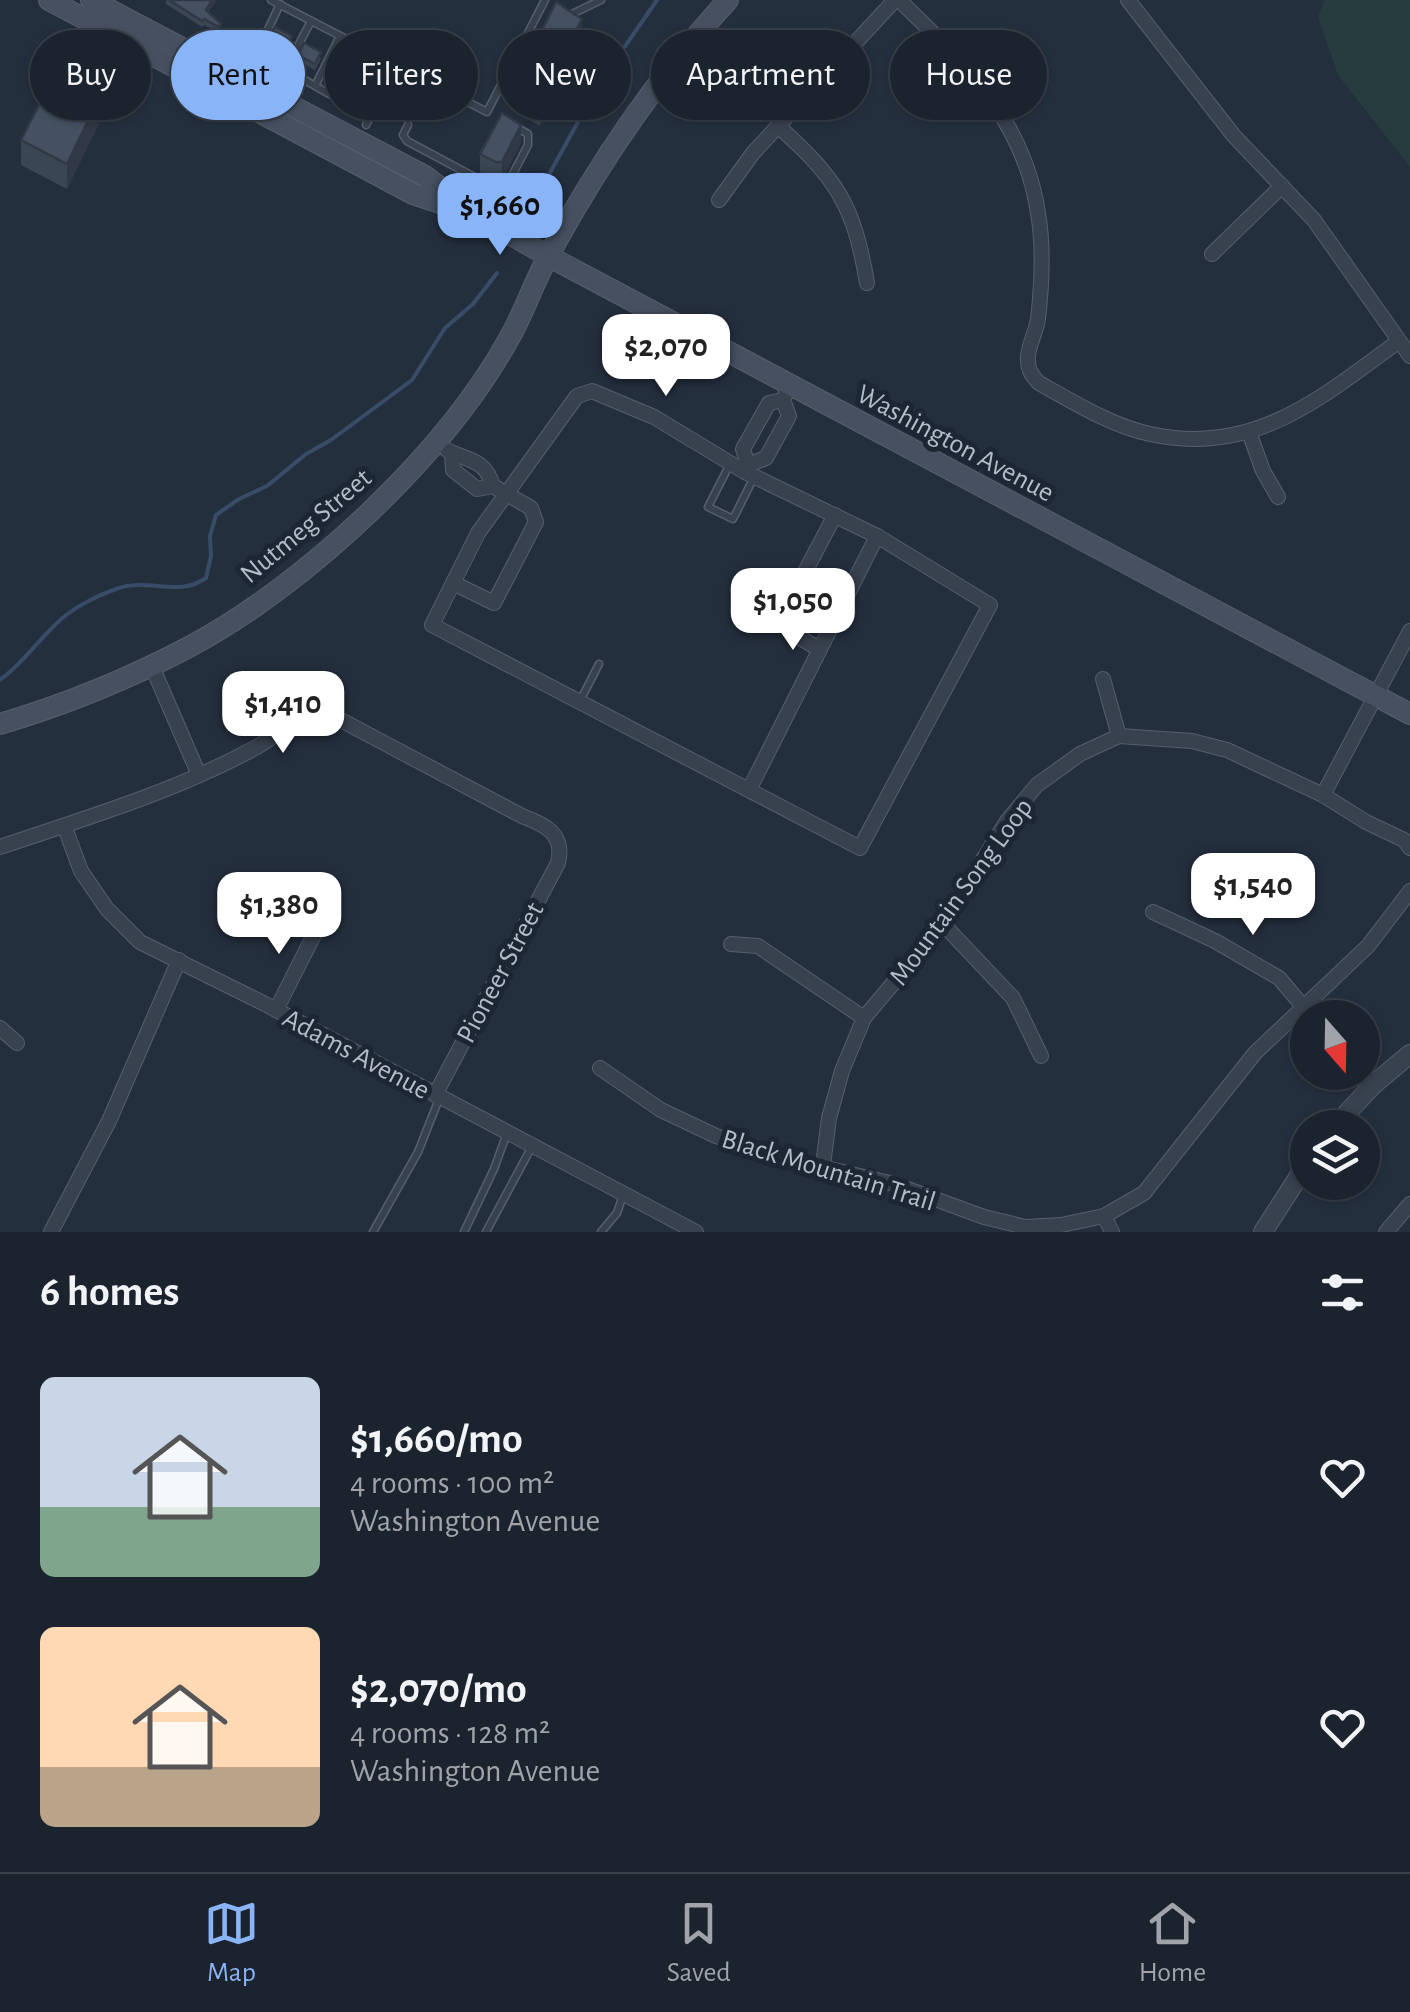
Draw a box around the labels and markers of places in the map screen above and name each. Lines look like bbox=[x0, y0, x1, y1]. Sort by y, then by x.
pin: $1,660 bbox=[419, 173, 581, 258]
pin: $2,070 bbox=[585, 314, 747, 399]
pin: $1,050 bbox=[712, 568, 874, 653]
pin: $1,410 bbox=[202, 671, 364, 756]
pin: $1,540 bbox=[1172, 853, 1334, 938]
pin: $1,380 bbox=[198, 872, 360, 957]

